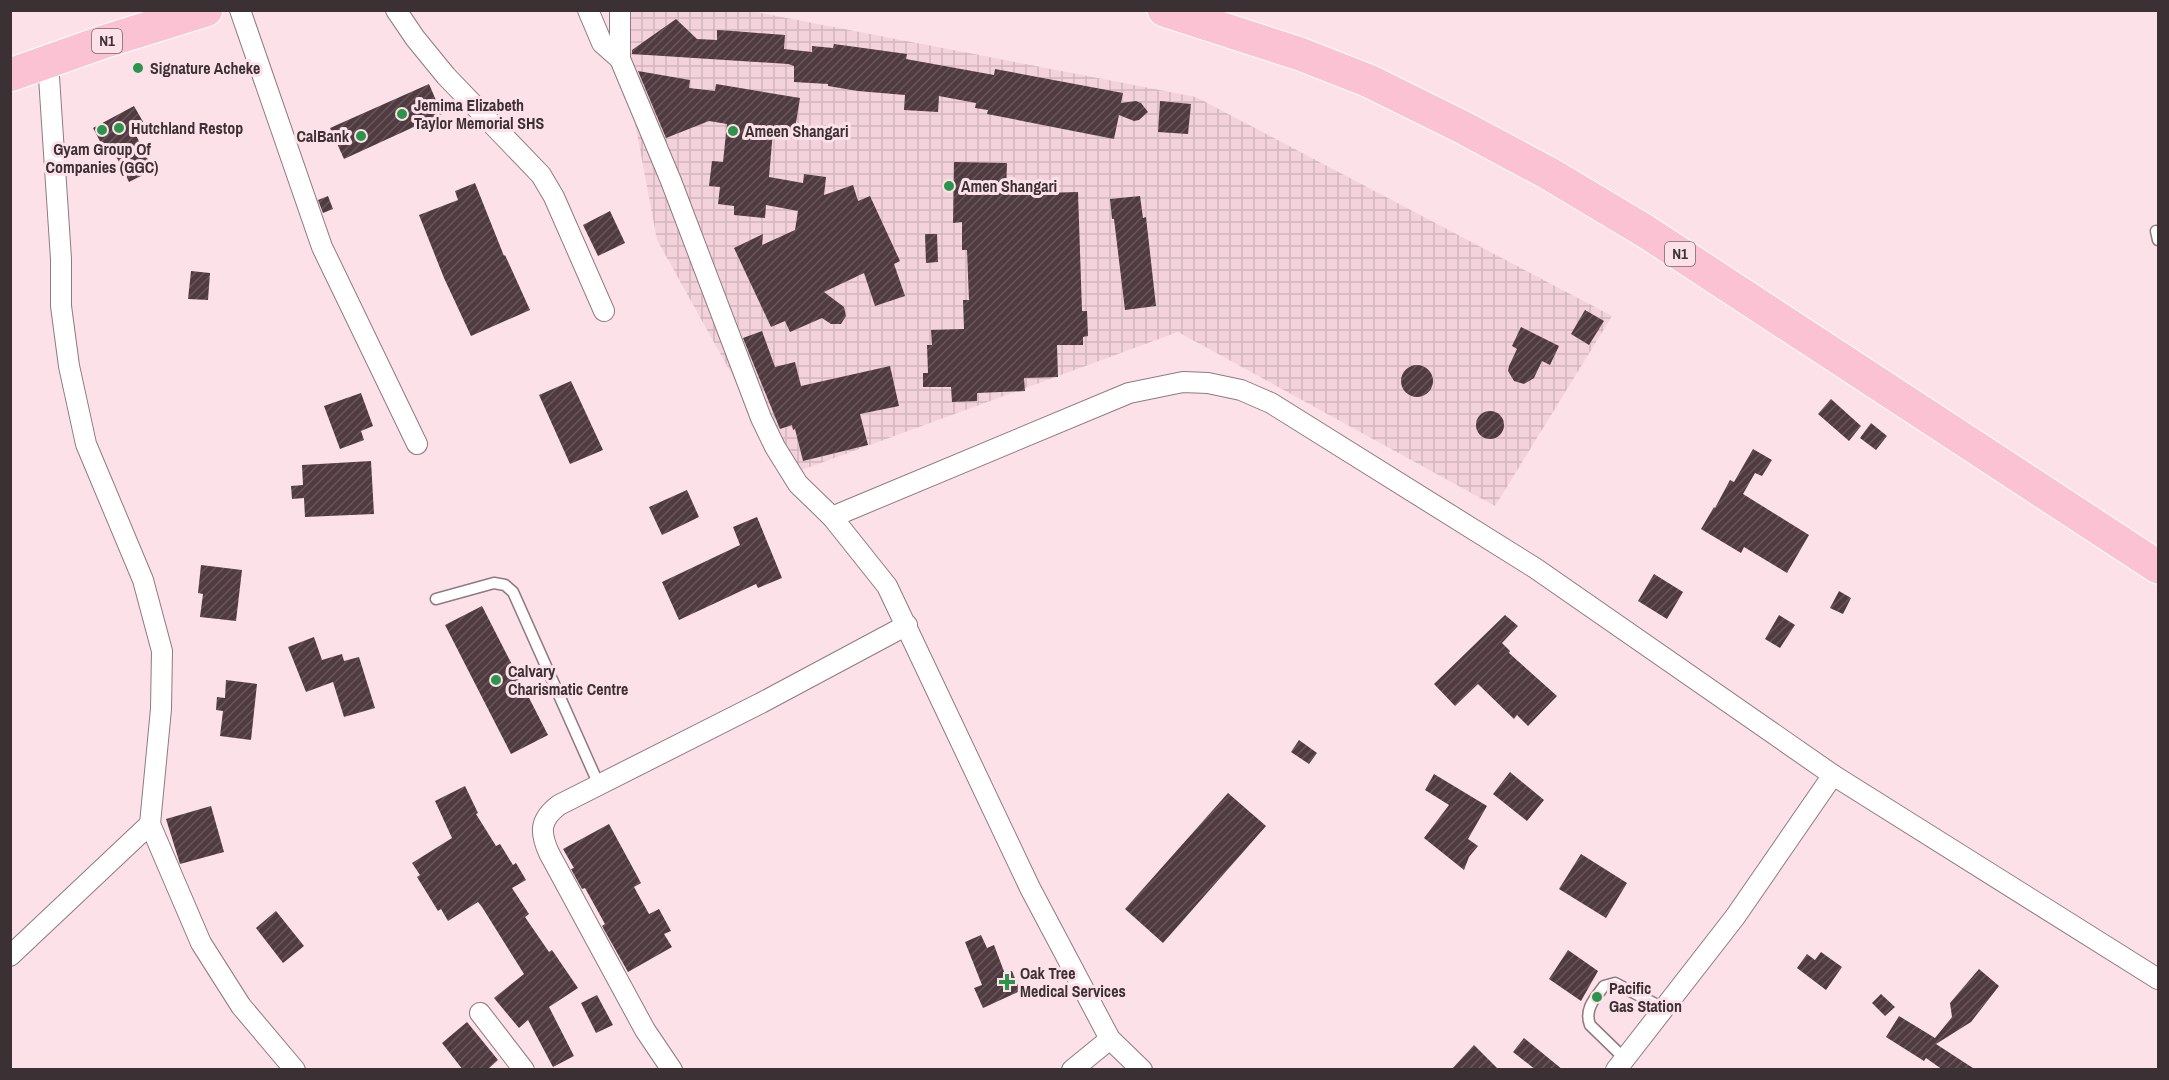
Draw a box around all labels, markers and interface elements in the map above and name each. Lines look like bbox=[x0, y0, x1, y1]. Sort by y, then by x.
road number: N1 bbox=[92, 29, 122, 53]
place label: Signature Acheke bbox=[150, 57, 260, 79]
marker: Signature Acheke bbox=[131, 61, 145, 75]
place label: Jemima Elizabeth Taylor Memorial SHS bbox=[414, 94, 545, 134]
marker: Jemima Elizabeth Taylor Memorial SHS bbox=[395, 107, 409, 121]
place label: Hutchland Restop bbox=[131, 117, 243, 139]
place label: Ameen Shangari bbox=[745, 120, 849, 142]
marker: Hutchland Restop bbox=[112, 121, 126, 135]
marker: Gyam Group Of Companies (GGC) bbox=[95, 123, 109, 137]
marker: Ameen Shangari bbox=[726, 124, 740, 138]
place label: CalBank bbox=[297, 125, 350, 147]
marker: CalBank bbox=[354, 129, 368, 143]
place label: Gyam Group Of Companies (GGC) bbox=[46, 138, 159, 178]
place label: Amen Shangari bbox=[961, 175, 1057, 197]
marker: Amen Shangari bbox=[942, 179, 956, 193]
road number: N1 bbox=[1665, 242, 1695, 266]
place label: Calvary Charismatic Centre bbox=[508, 660, 628, 700]
marker: Calvary Charismatic Centre bbox=[489, 673, 503, 687]
place label: Oak Tree Medical Services bbox=[1020, 962, 1126, 1002]
marker: Oak Tree Medical Services bbox=[998, 973, 1016, 991]
place label: Pacific Gas Station bbox=[1609, 977, 1682, 1017]
marker: Pacific Gas Station bbox=[1590, 990, 1604, 1004]

